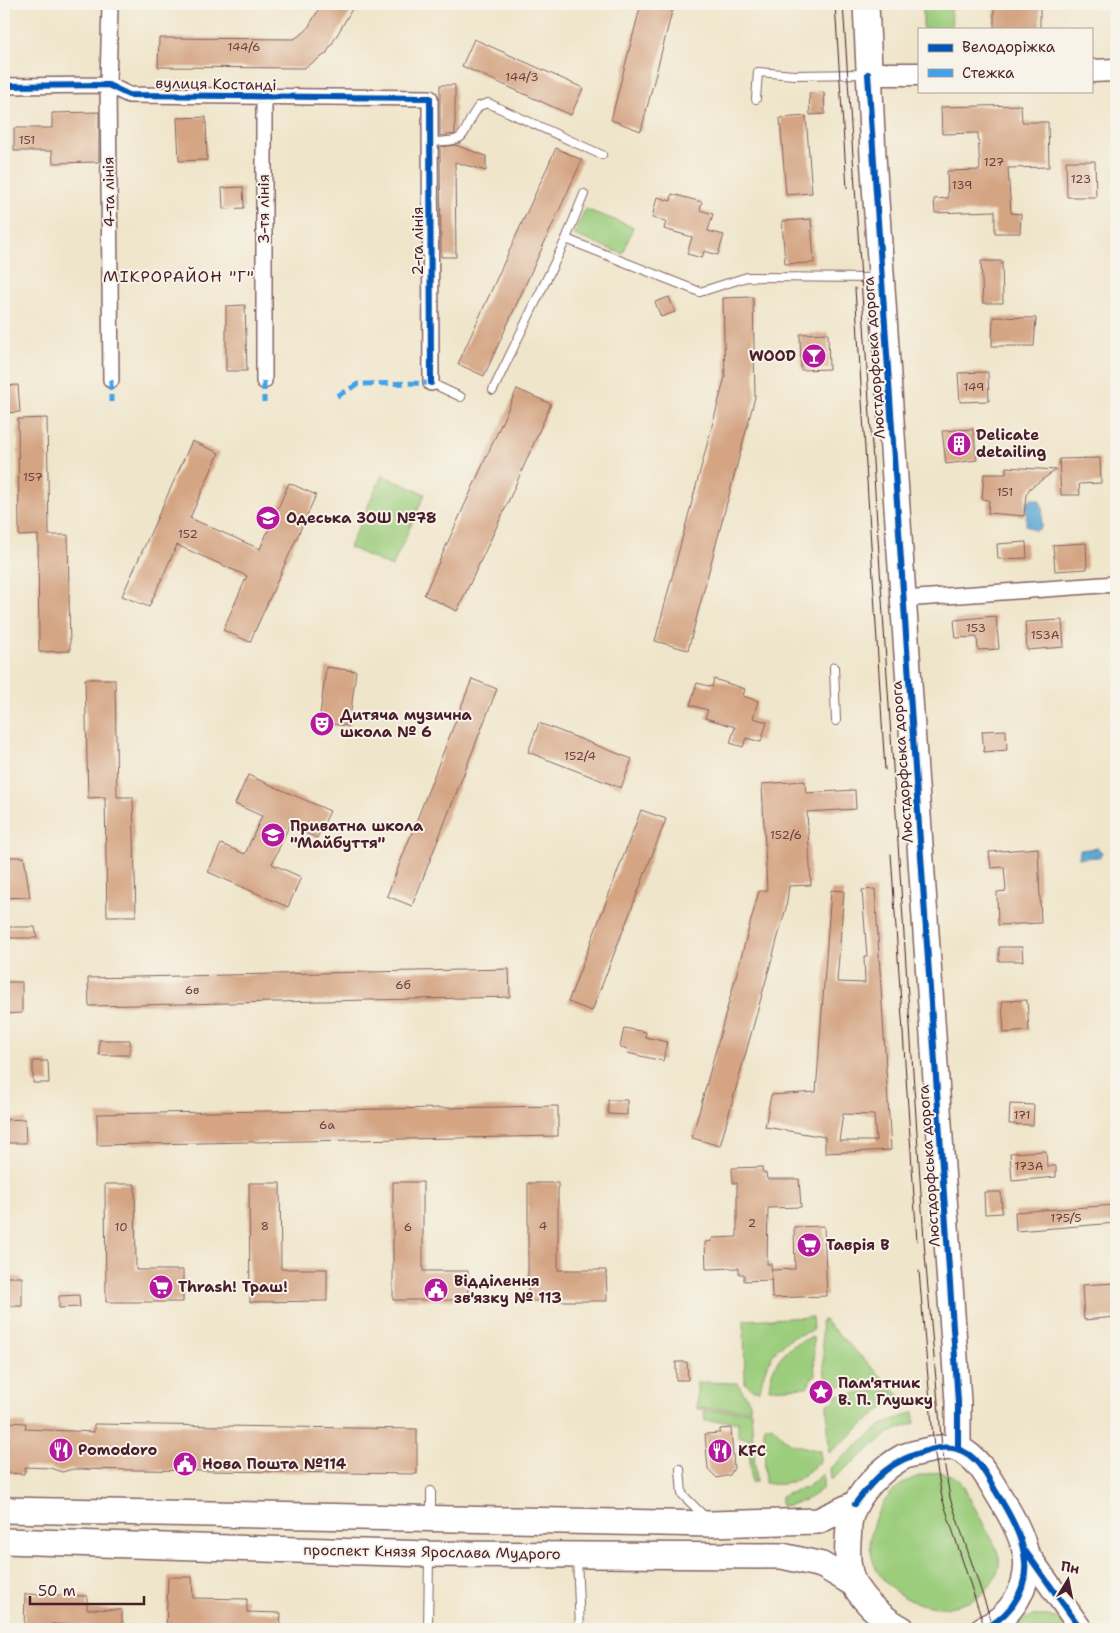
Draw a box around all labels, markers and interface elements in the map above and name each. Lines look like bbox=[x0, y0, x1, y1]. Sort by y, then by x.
legend bbox=[918, 28, 1092, 92]
text: Велодоріжка bbox=[962, 37, 1056, 57]
house number: 144/6 bbox=[228, 39, 260, 55]
text: Стежка bbox=[962, 63, 1015, 83]
house number: 144/3 bbox=[505, 69, 539, 85]
street label: вулиця Костанді bbox=[155, 73, 277, 95]
house number: 151 bbox=[19, 132, 35, 148]
house number: 127 bbox=[984, 154, 1004, 170]
street label: 4-та лінія bbox=[98, 156, 120, 228]
house number: 123 bbox=[1071, 171, 1091, 187]
street label: 3-тя лінія bbox=[254, 174, 274, 244]
house number: 139 bbox=[952, 177, 972, 193]
street label: 2-га лінія bbox=[408, 206, 428, 276]
district label: МІКРОРАЙОН "Г" bbox=[103, 266, 255, 287]
street label: Люстдорфська дорога bbox=[858, 276, 890, 440]
bar icon: WOOD bbox=[801, 343, 827, 369]
place label: WOOD bbox=[749, 346, 796, 366]
house number: 149 bbox=[964, 379, 984, 395]
place label: Delicate detailing bbox=[976, 425, 1047, 462]
building icon: Delicate detailing bbox=[946, 431, 972, 457]
house number: 157 bbox=[23, 469, 43, 485]
house number: 151 bbox=[997, 484, 1013, 500]
school or university icon: Одеська ЗОШ №78 bbox=[255, 505, 281, 531]
place label: Одеська ЗОШ №78 bbox=[286, 508, 437, 528]
house number: 152 bbox=[178, 526, 198, 542]
house number: 153 bbox=[966, 620, 986, 636]
house number: 153А bbox=[1031, 627, 1060, 643]
street label: Люстдорфська дорога bbox=[886, 680, 918, 844]
place label: Дитяча музична школа № 6 bbox=[340, 705, 473, 742]
theatre icon: Дитяча музична школа № 6 bbox=[309, 711, 335, 737]
house number: 152/4 bbox=[564, 748, 596, 764]
place label: Приватна школа "Майбуття" bbox=[290, 816, 424, 853]
school or university icon: Приватна школа "Майбуття" bbox=[260, 822, 286, 848]
house number: 152/6 bbox=[770, 827, 802, 843]
house number: 6б bbox=[395, 977, 411, 993]
house number: 6в bbox=[185, 982, 199, 998]
street label: Люстдорфська дорога bbox=[913, 1084, 945, 1248]
house number: 171 bbox=[1013, 1107, 1031, 1123]
house number: 6а bbox=[319, 1117, 335, 1133]
house number: 173А bbox=[1014, 1158, 1044, 1174]
house number: 175/5 bbox=[1050, 1210, 1082, 1226]
house number: 2 bbox=[748, 1215, 756, 1231]
house number: 8 bbox=[261, 1218, 269, 1234]
house number: 4 bbox=[539, 1218, 547, 1234]
house number: 10 bbox=[114, 1219, 128, 1235]
house number: 6 bbox=[404, 1219, 412, 1235]
supermarket icon: Таврія В bbox=[796, 1232, 822, 1258]
place label: Таврія В bbox=[826, 1235, 890, 1255]
place label: Відділення зв'язку № 113 bbox=[454, 1271, 562, 1308]
supermarket icon: Thrash! Траш! bbox=[148, 1274, 174, 1300]
place label: Thrash! Траш! bbox=[178, 1277, 288, 1297]
public building icon: Відділення зв'язку № 113 bbox=[423, 1277, 449, 1303]
place label: Пам'ятник В. П. Глушку bbox=[838, 1373, 933, 1410]
place icon: Пам'ятник В. П. Глушку bbox=[808, 1379, 834, 1405]
restaurant icon: Pomodoro bbox=[48, 1437, 74, 1463]
restaurant icon: KFC bbox=[707, 1438, 733, 1464]
place label: Pomodoro bbox=[78, 1440, 158, 1460]
place label: KFC bbox=[738, 1441, 766, 1461]
public building icon: Нова Пошта №114 bbox=[172, 1451, 198, 1477]
place label: Нова Пошта №114 bbox=[202, 1454, 347, 1474]
street label: проспект Князя Ярослава Мудрого bbox=[303, 1540, 561, 1564]
north arrow bbox=[1042, 1556, 1092, 1606]
text: Пн bbox=[1060, 1557, 1081, 1578]
scale bar bbox=[30, 1573, 144, 1605]
text: 50 m bbox=[38, 1581, 76, 1601]

